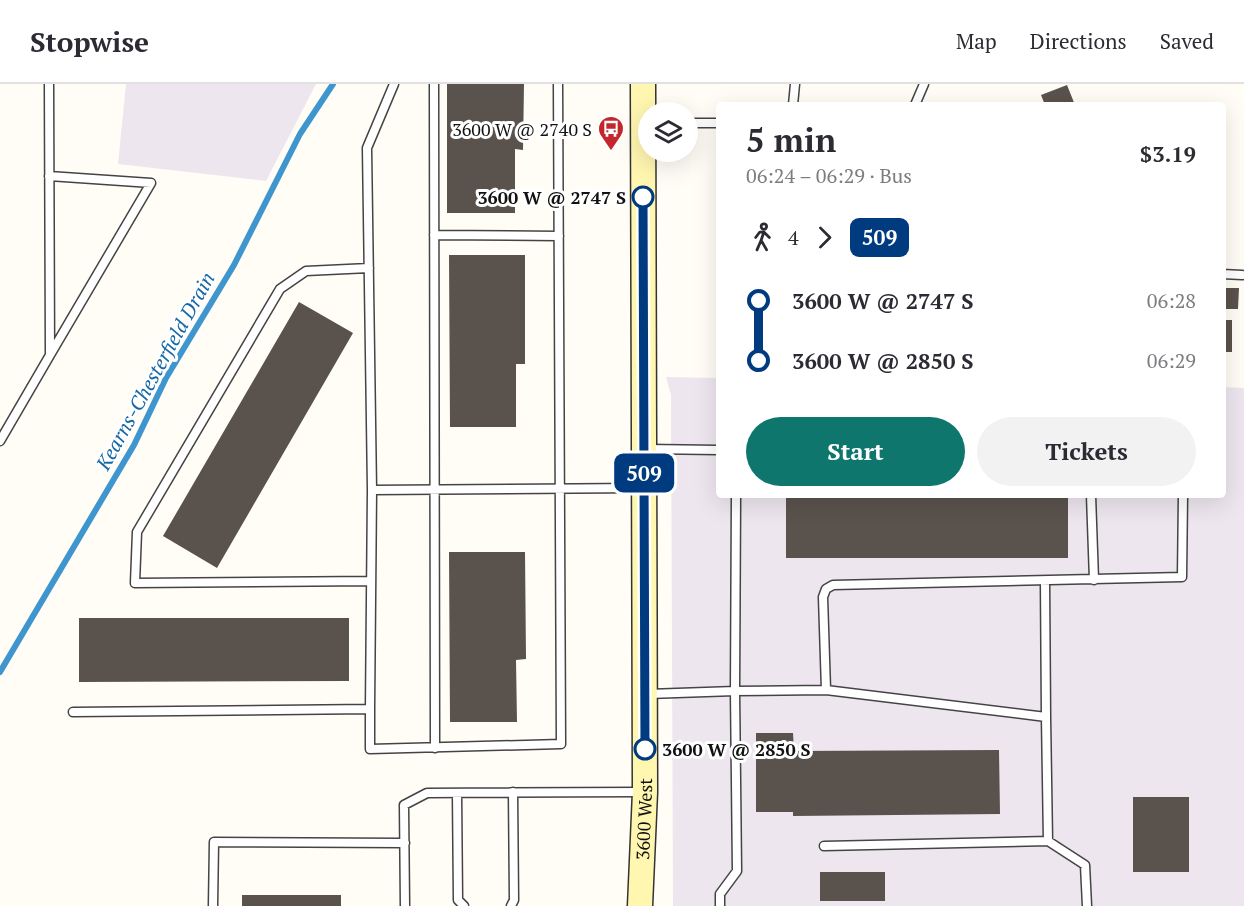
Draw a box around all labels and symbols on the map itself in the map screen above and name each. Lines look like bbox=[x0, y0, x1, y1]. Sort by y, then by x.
bus stop icon: 3600 W @ 2740 S bbox=[596, 114, 626, 152]
place label: 3600 W @ 2740 S bbox=[452, 117, 592, 141]
place label: 3600 W @ 2747 S bbox=[477, 185, 626, 209]
marker: 3600 W @ 2747 S bbox=[632, 186, 654, 208]
water label: Kearns-Chesterfield Drain bbox=[89, 267, 221, 476]
line badge: 509 bbox=[610, 454, 678, 492]
place label: 3600 W @ 2850 S bbox=[662, 737, 811, 761]
marker: 3600 W @ 2850 S bbox=[634, 738, 656, 760]
street label: 3600 West bbox=[630, 778, 657, 861]

